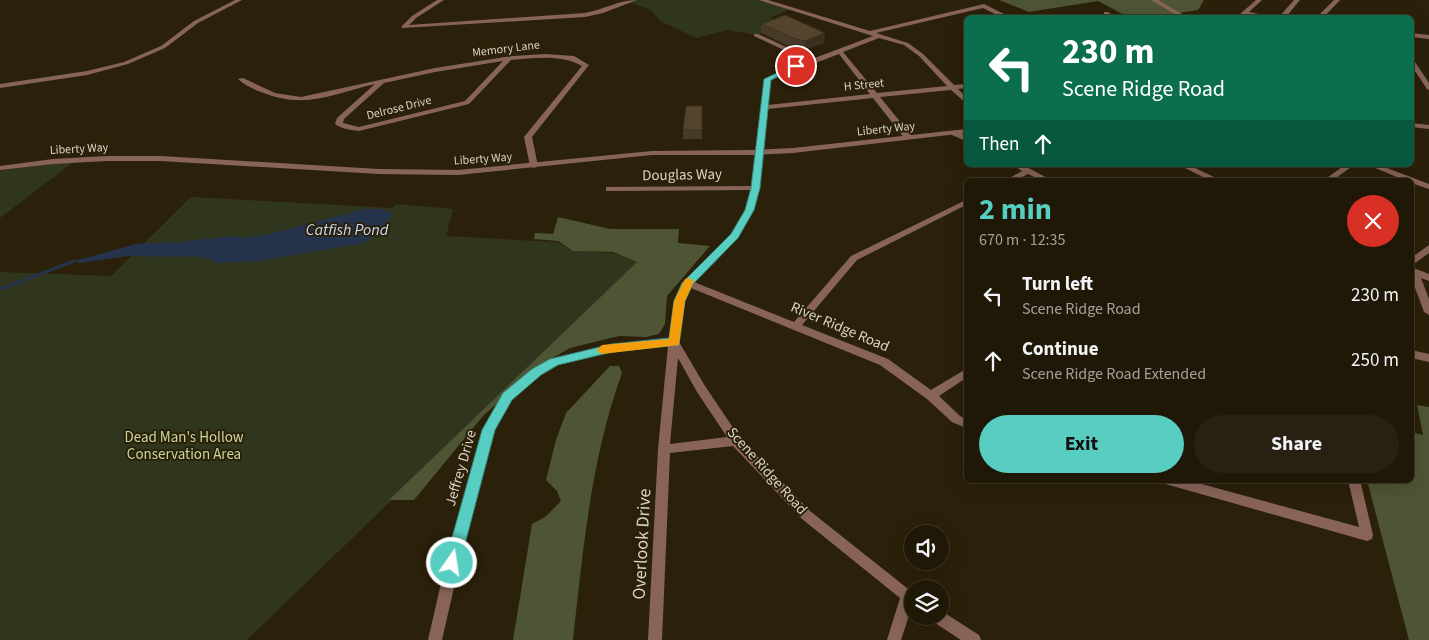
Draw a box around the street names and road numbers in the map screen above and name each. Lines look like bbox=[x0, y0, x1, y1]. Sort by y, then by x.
street label: Memory Lane bbox=[471, 36, 541, 62]
street label: H Street bbox=[843, 74, 885, 96]
street label: Delrose Drive bbox=[365, 92, 433, 124]
street label: Liberty Way bbox=[856, 117, 916, 141]
street label: Liberty Way bbox=[49, 139, 109, 159]
street label: Liberty Way bbox=[453, 148, 513, 170]
street label: Douglas Way bbox=[642, 164, 722, 186]
street label: River Ridge Road bbox=[787, 297, 893, 357]
street label: Scene Ridge Road bbox=[722, 423, 812, 519]
street label: Jeffrey Drive bbox=[440, 427, 482, 509]
street label: Overlook Drive bbox=[627, 488, 657, 600]

